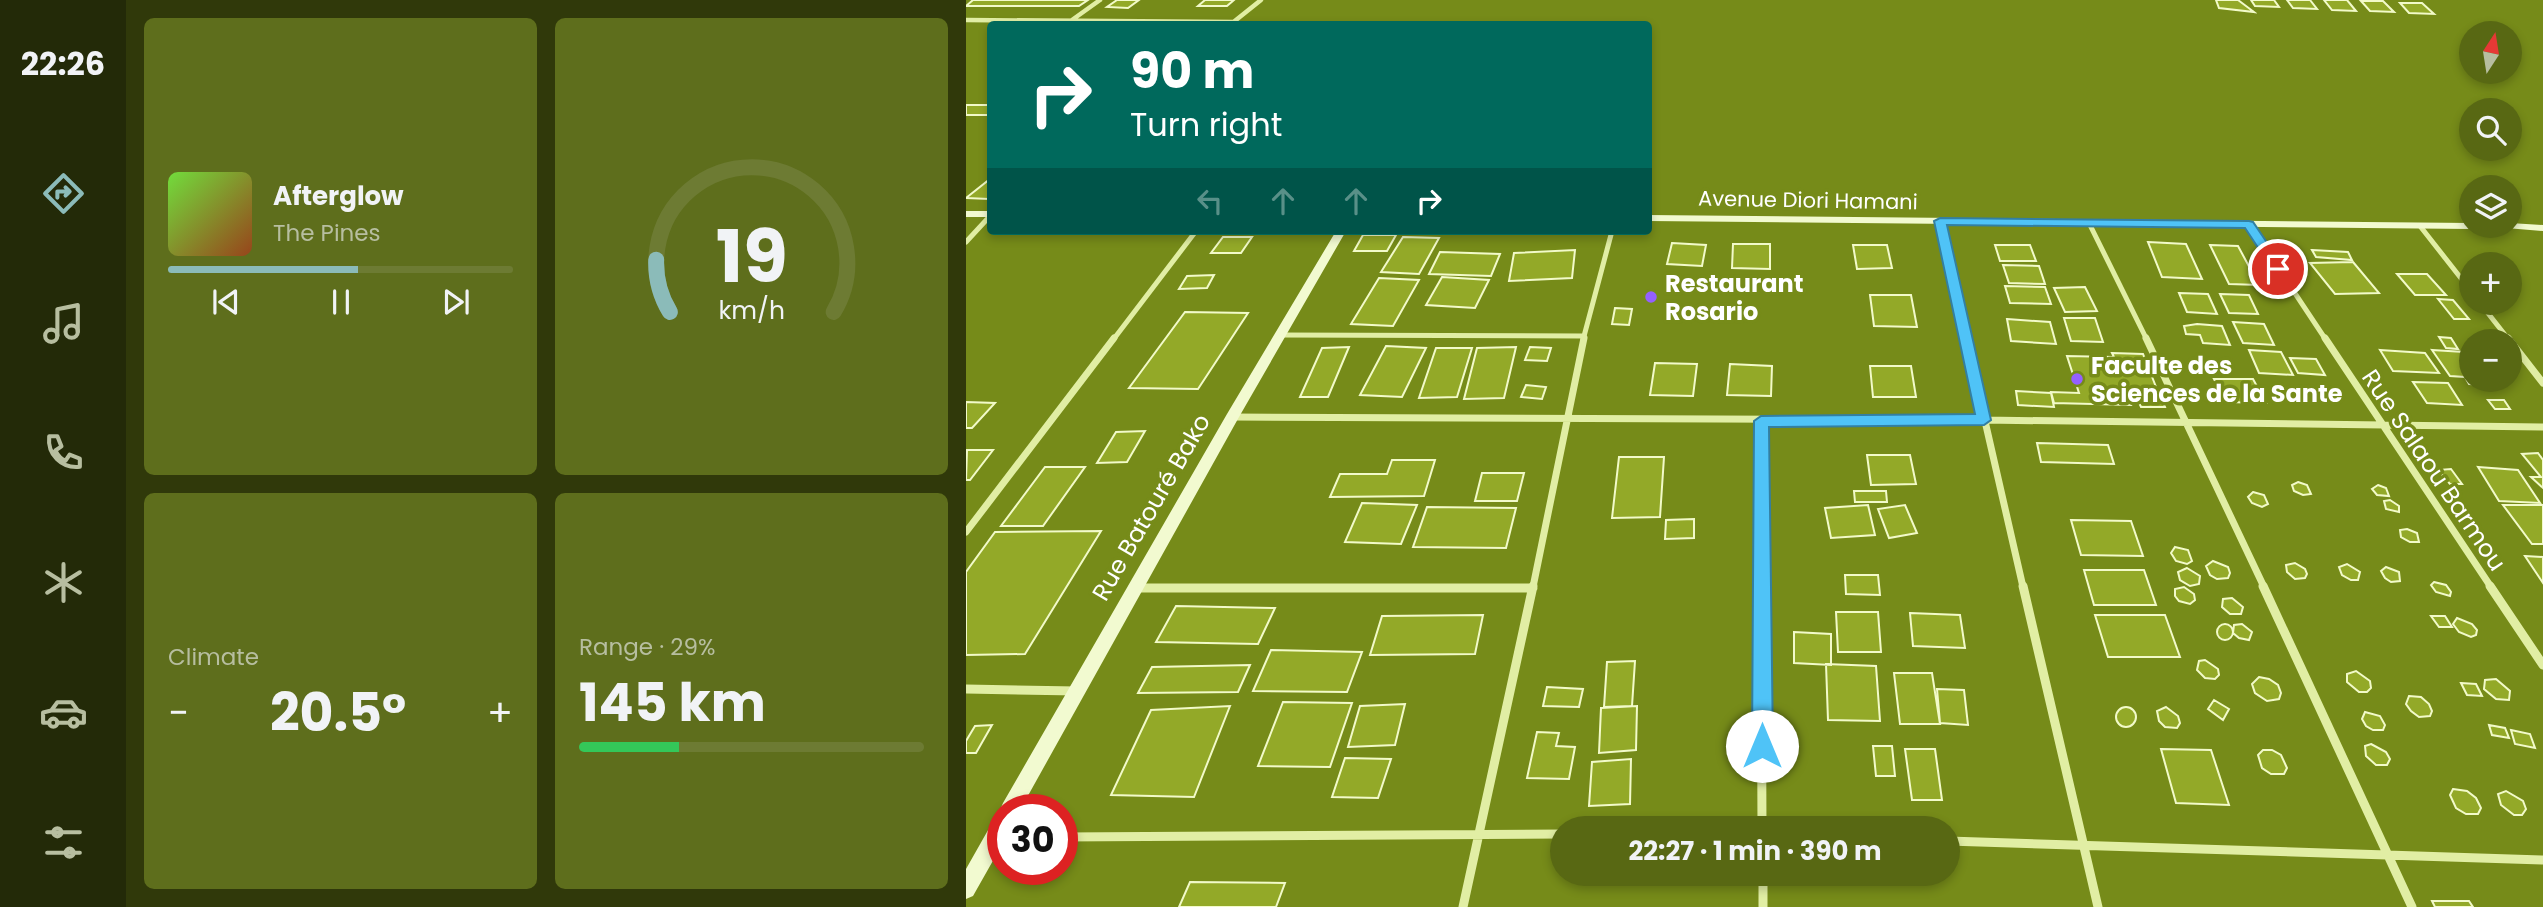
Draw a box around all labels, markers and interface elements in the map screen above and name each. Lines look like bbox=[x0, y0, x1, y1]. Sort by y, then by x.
north arrow bbox=[2459, 21, 2522, 84]
map controls bbox=[2459, 21, 2522, 392]
text: 90 m bbox=[1130, 37, 1254, 105]
text: 22:26 bbox=[21, 41, 105, 86]
icon: right bbox=[1015, 49, 1106, 140]
button: search bbox=[2459, 98, 2522, 161]
text: Turn right bbox=[1130, 102, 1282, 147]
icon: directions bbox=[39, 169, 88, 218]
button: layers bbox=[2459, 175, 2522, 238]
text: Afterglow bbox=[273, 178, 404, 214]
icon: left bbox=[1191, 182, 1229, 220]
icon: ahead bbox=[1264, 182, 1302, 220]
icon: ahead bbox=[1337, 182, 1375, 220]
icon: right bbox=[1410, 182, 1448, 220]
street label: Avenue Diori Hamani bbox=[1698, 184, 1918, 216]
text: 19 bbox=[715, 207, 788, 308]
text: The Pines bbox=[273, 217, 381, 249]
pin bbox=[2248, 239, 2308, 299]
icon: arrive bbox=[2259, 250, 2297, 288]
button: + bbox=[2459, 252, 2522, 315]
place label: Restaurant Rosario bbox=[1665, 267, 1804, 328]
icon: previous bbox=[207, 283, 245, 321]
icon: pause bbox=[322, 283, 360, 321]
icon: next bbox=[437, 283, 475, 321]
marker: Restaurant Rosario bbox=[1643, 289, 1659, 305]
text: km/h bbox=[718, 293, 785, 328]
icon: music bbox=[39, 299, 88, 348]
button: − bbox=[2459, 329, 2522, 392]
place label: Faculte des Sciences de la Sante bbox=[2091, 349, 2343, 410]
street label: Rue Salaou Barmou bbox=[2354, 363, 2514, 577]
marker: Faculte des Sciences de la Sante bbox=[2069, 371, 2085, 387]
street label: Rue Batouré Bako bbox=[1084, 408, 1218, 606]
icon: phone bbox=[39, 428, 88, 477]
icon: climate bbox=[39, 558, 88, 607]
text: Range · 29% bbox=[579, 631, 715, 663]
text: Climate bbox=[168, 641, 259, 673]
text: 145 km bbox=[579, 666, 766, 739]
text: 20.5° bbox=[270, 676, 406, 749]
text: − bbox=[168, 686, 189, 739]
text: + bbox=[487, 686, 513, 739]
icon: car bbox=[39, 688, 88, 737]
position arrow bbox=[1725, 709, 1799, 783]
speed limit sign: 30 bbox=[987, 794, 1078, 885]
icon: filters bbox=[39, 818, 88, 867]
text: 22:27 · 1 min · 390 m bbox=[1628, 833, 1882, 869]

